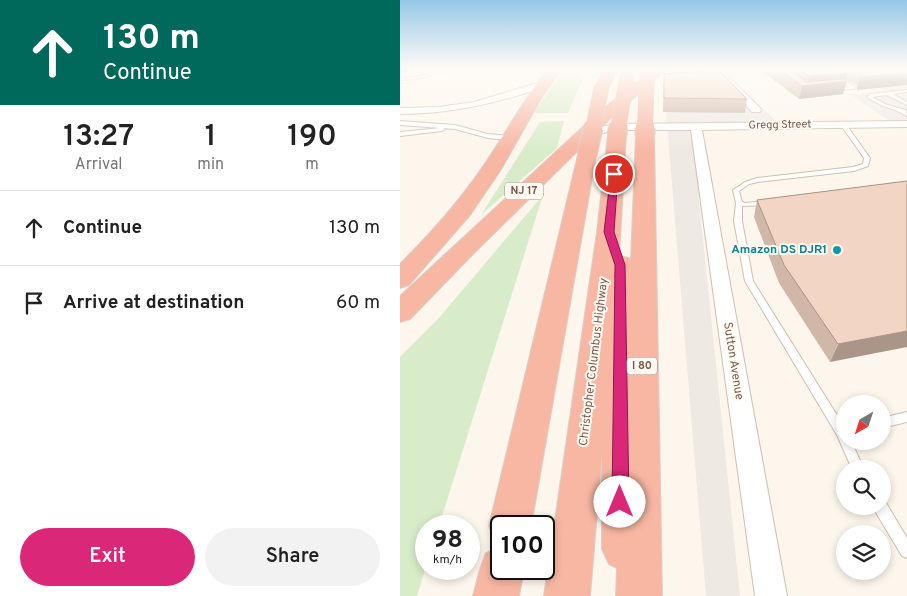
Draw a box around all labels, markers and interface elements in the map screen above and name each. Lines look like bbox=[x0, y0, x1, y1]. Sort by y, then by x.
text: 130 m bbox=[103, 17, 200, 61]
icon: ahead bbox=[20, 20, 85, 85]
text: Continue bbox=[103, 60, 192, 87]
street label: Gregg Street bbox=[748, 117, 812, 133]
text: 13:27 bbox=[63, 119, 134, 156]
text: 1 bbox=[205, 119, 217, 156]
text: 190 bbox=[287, 119, 337, 156]
pin bbox=[593, 153, 635, 195]
text: Arrival bbox=[75, 155, 123, 175]
text: min bbox=[197, 155, 224, 175]
text: m bbox=[305, 155, 319, 175]
icon: arrive bbox=[600, 160, 628, 188]
road number: NJ 17 bbox=[505, 182, 543, 200]
icon: ahead bbox=[20, 214, 48, 242]
text: Continue bbox=[63, 216, 142, 240]
text: 130 m bbox=[329, 216, 380, 240]
place label: Amazon DS DJR1 bbox=[731, 242, 827, 258]
marker: Amazon DS DJR1 bbox=[831, 244, 843, 256]
street label: Christopher Columbus Highway bbox=[576, 277, 612, 447]
icon: arrive bbox=[20, 289, 48, 317]
text: Arrive at destination bbox=[63, 291, 244, 315]
text: 60 m bbox=[336, 291, 380, 315]
street label: Sutton Avenue bbox=[719, 321, 747, 401]
road number: I 80 bbox=[627, 358, 657, 374]
north arrow bbox=[836, 395, 891, 450]
map controls bbox=[836, 395, 891, 580]
button: search bbox=[836, 460, 891, 515]
position arrow bbox=[593, 475, 645, 527]
speed limit sign: 100 bbox=[490, 515, 555, 580]
text: 98 bbox=[432, 525, 463, 557]
button: layers bbox=[836, 525, 891, 580]
button: Exit bbox=[20, 528, 195, 586]
button: Share bbox=[205, 528, 380, 586]
text: km/h bbox=[433, 552, 462, 568]

